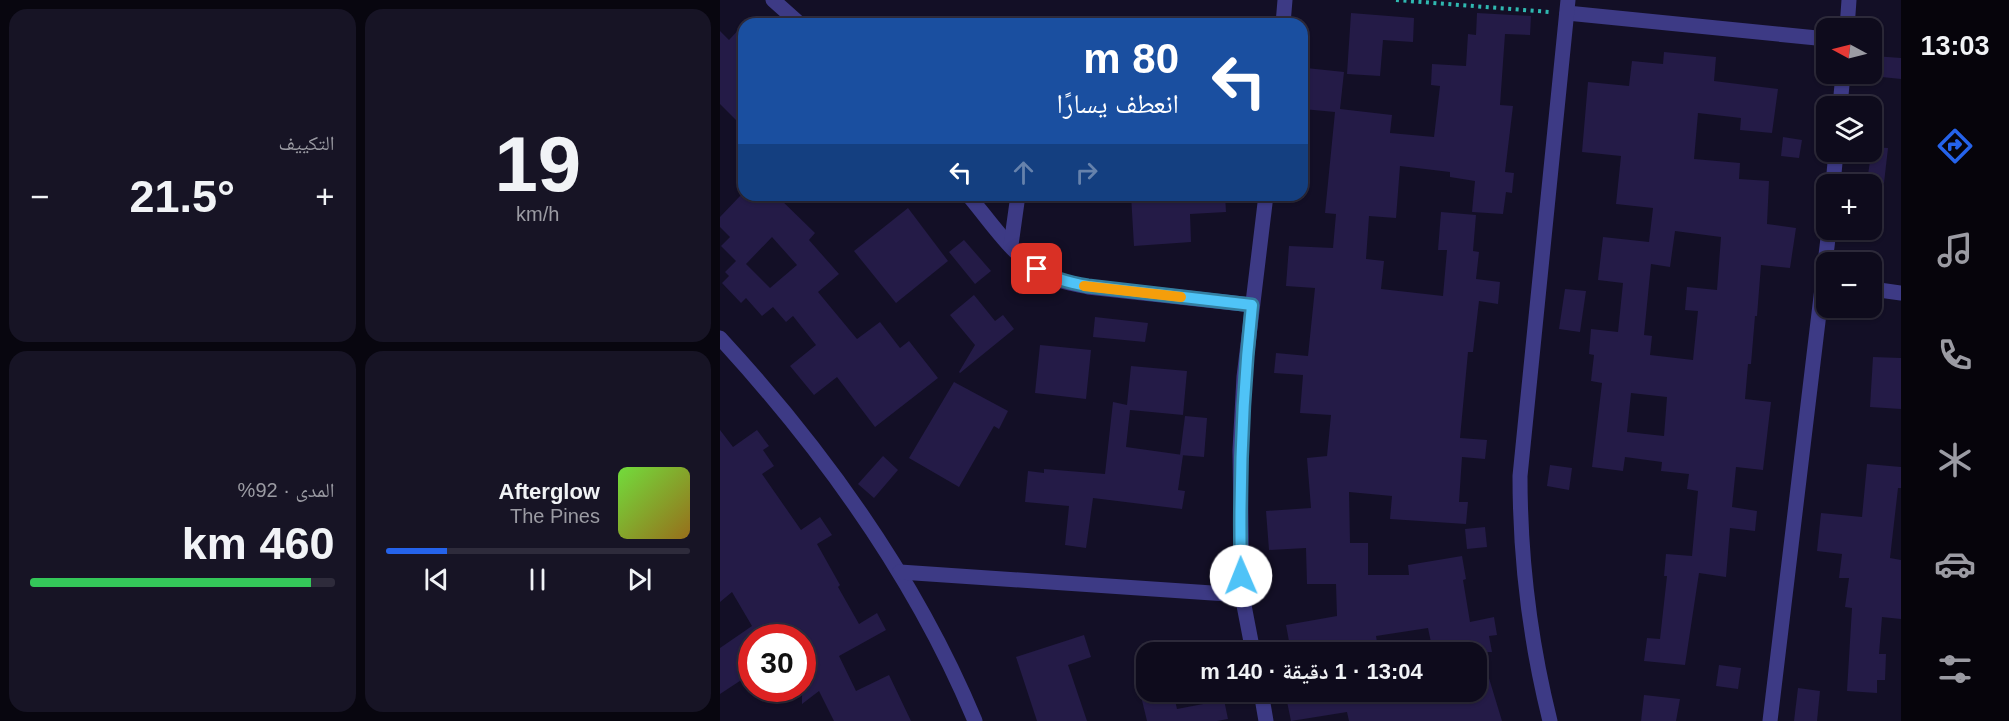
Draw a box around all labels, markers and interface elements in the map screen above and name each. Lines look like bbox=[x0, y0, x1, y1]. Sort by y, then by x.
north arrow bbox=[1816, 18, 1882, 84]
map controls bbox=[1816, 18, 1882, 318]
text: 13:03 bbox=[1920, 31, 1990, 61]
text: 80 m bbox=[1083, 35, 1179, 82]
icon: left bbox=[1200, 42, 1278, 120]
text: انعطف يسارًا bbox=[1057, 89, 1179, 119]
button: layers bbox=[1816, 96, 1882, 162]
text: 19 bbox=[494, 120, 581, 208]
icon: directions bbox=[1934, 125, 1976, 167]
text: التكييف bbox=[278, 132, 335, 154]
icon: left bbox=[944, 156, 977, 189]
icon: ahead bbox=[1007, 156, 1040, 189]
icon: right bbox=[1070, 156, 1103, 189]
text: 21.5° bbox=[129, 171, 235, 222]
button: + bbox=[1816, 174, 1882, 240]
text: − bbox=[30, 178, 49, 215]
text: + bbox=[315, 178, 335, 215]
text: km/h bbox=[516, 203, 559, 225]
icon: music bbox=[1934, 229, 1976, 271]
pin bbox=[1011, 243, 1062, 294]
icon: arrive bbox=[1020, 252, 1053, 285]
button: − bbox=[1816, 252, 1882, 318]
icon: phone bbox=[1934, 334, 1976, 376]
icon: climate bbox=[1934, 439, 1976, 481]
text: المدى · 92% bbox=[238, 479, 335, 501]
text: Afterglow bbox=[499, 479, 600, 504]
text: The Pines bbox=[510, 505, 600, 527]
text: 460 km bbox=[182, 518, 335, 569]
icon: car bbox=[1934, 543, 1976, 585]
position arrow bbox=[1209, 544, 1273, 608]
icon: previous bbox=[420, 563, 453, 596]
icon: pause bbox=[521, 563, 554, 596]
icon: next bbox=[623, 563, 656, 596]
speed limit sign: 30 bbox=[738, 624, 816, 702]
icon: filters bbox=[1934, 648, 1976, 690]
text: 13:04 · 1 دقيقة · 140 m bbox=[1200, 659, 1423, 684]

